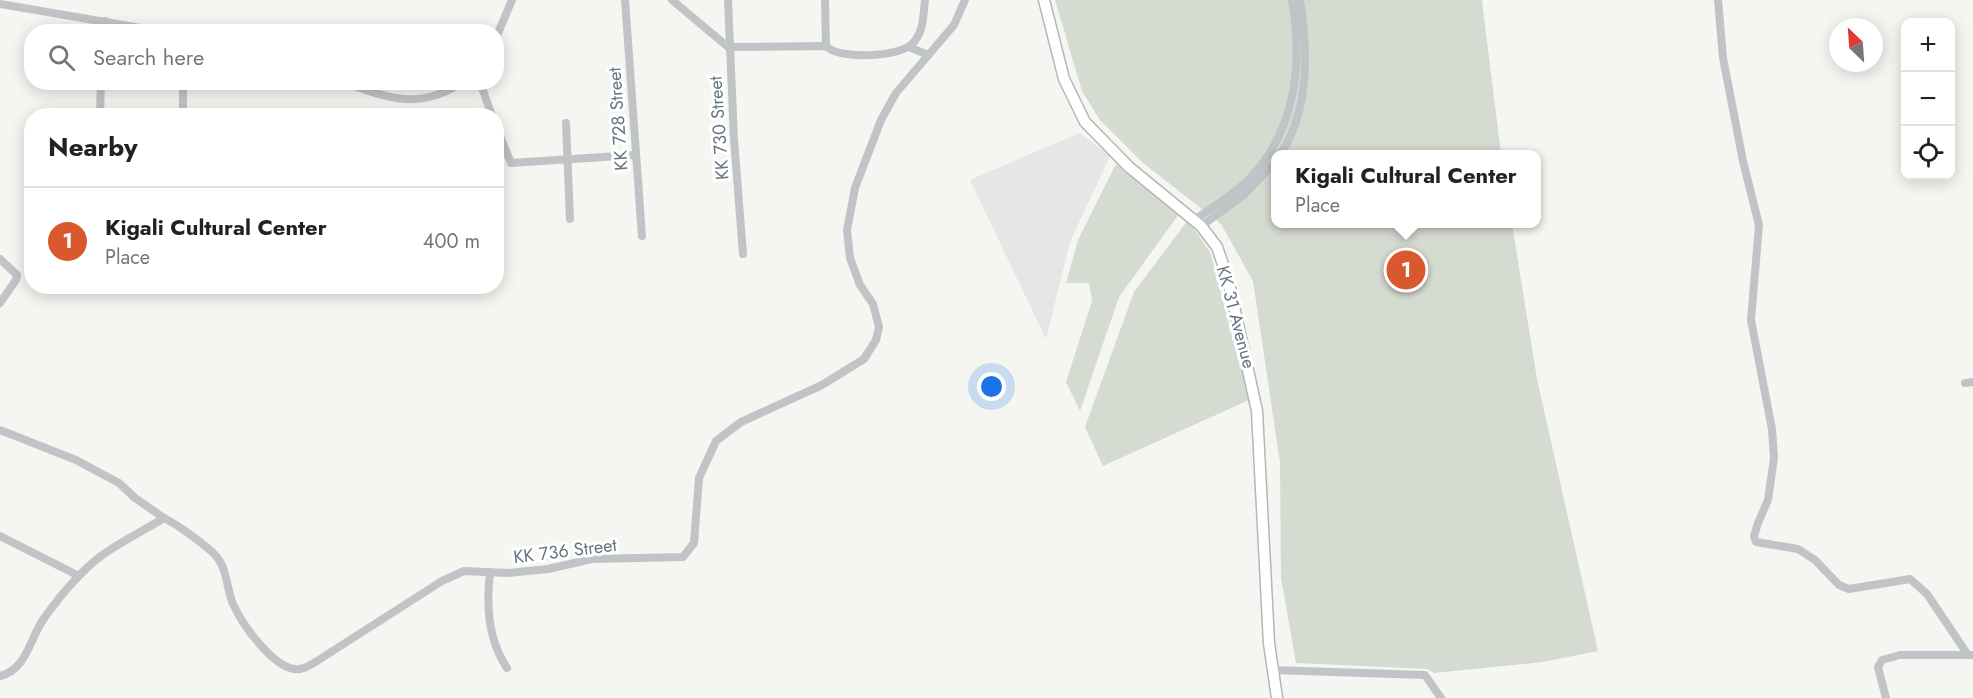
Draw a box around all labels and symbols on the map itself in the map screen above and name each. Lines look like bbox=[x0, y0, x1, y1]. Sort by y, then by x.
north arrow bbox=[1829, 18, 1883, 72]
street label: KK 728 Street bbox=[601, 66, 635, 172]
street label: KK 730 Street bbox=[702, 74, 736, 181]
pin: 1 bbox=[1386, 248, 1426, 292]
street label: KK 31 Avenue bbox=[1210, 263, 1262, 371]
your location bbox=[977, 372, 1006, 401]
street label: KK 736 Street bbox=[512, 532, 619, 570]

